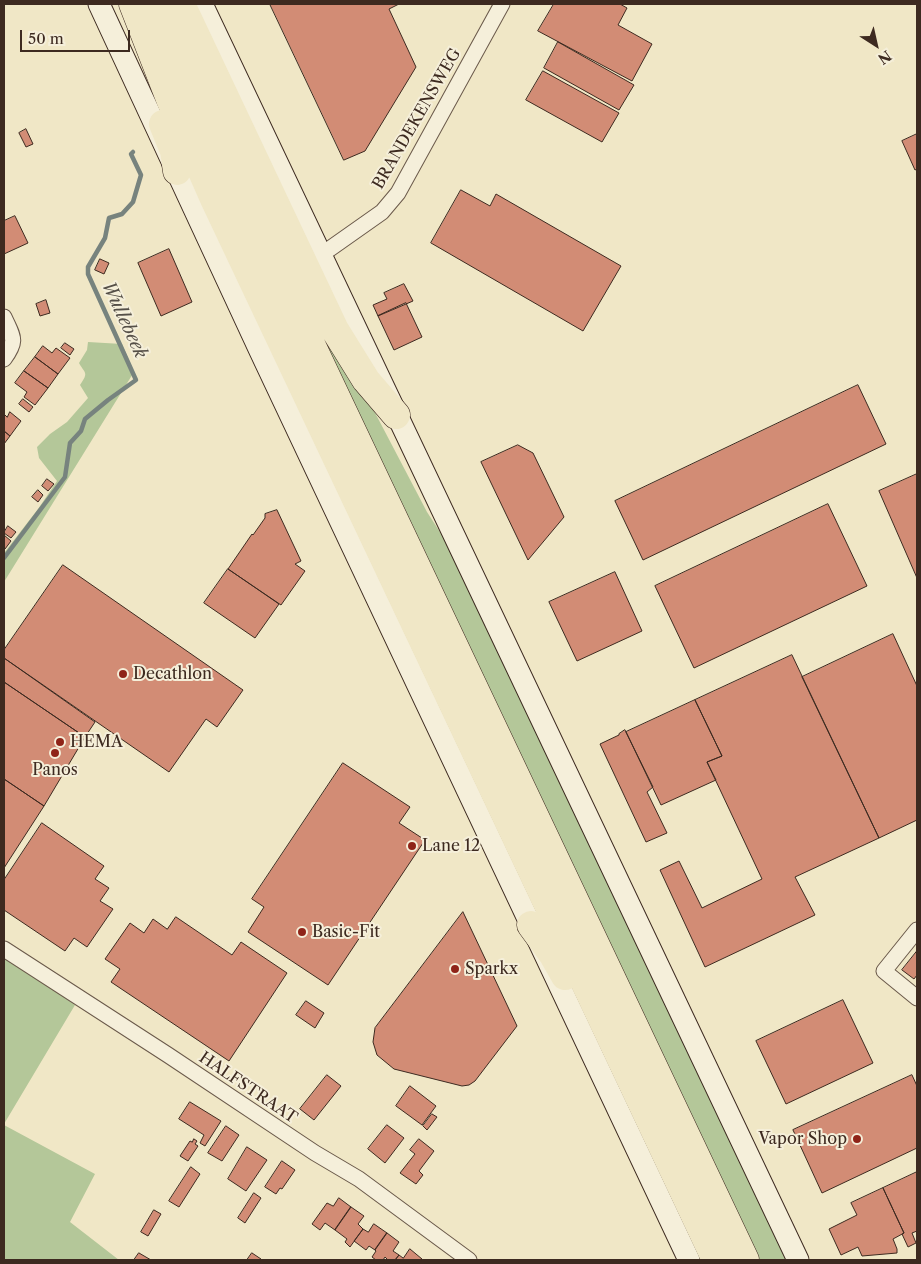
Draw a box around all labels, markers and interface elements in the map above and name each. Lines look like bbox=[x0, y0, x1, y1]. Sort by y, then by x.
scale bar bbox=[22, 20, 132, 52]
north arrow bbox=[851, 20, 901, 70]
text: 50 m bbox=[28, 29, 64, 48]
street label: BRANDEKENSWEG bbox=[369, 45, 465, 193]
text: N bbox=[874, 46, 895, 68]
water label: Wullebeek bbox=[97, 278, 151, 362]
place label: Decathlon bbox=[133, 664, 212, 684]
marker: Decathlon bbox=[117, 668, 129, 680]
place label: HEMA bbox=[70, 732, 123, 752]
marker: HEMA bbox=[54, 736, 66, 748]
marker: Panos bbox=[49, 747, 61, 759]
place label: Panos bbox=[32, 760, 78, 780]
place label: Lane 12 bbox=[422, 836, 480, 856]
marker: Lane 12 bbox=[406, 840, 418, 852]
place label: Basic-Fit bbox=[312, 922, 380, 942]
marker: Basic-Fit bbox=[296, 926, 308, 938]
place label: Sparkx bbox=[465, 959, 518, 979]
marker: Sparkx bbox=[449, 963, 461, 975]
street label: HALFSTRAAT bbox=[195, 1048, 301, 1128]
place label: Vapor Shop bbox=[759, 1129, 847, 1149]
marker: Vapor Shop bbox=[851, 1133, 863, 1145]

